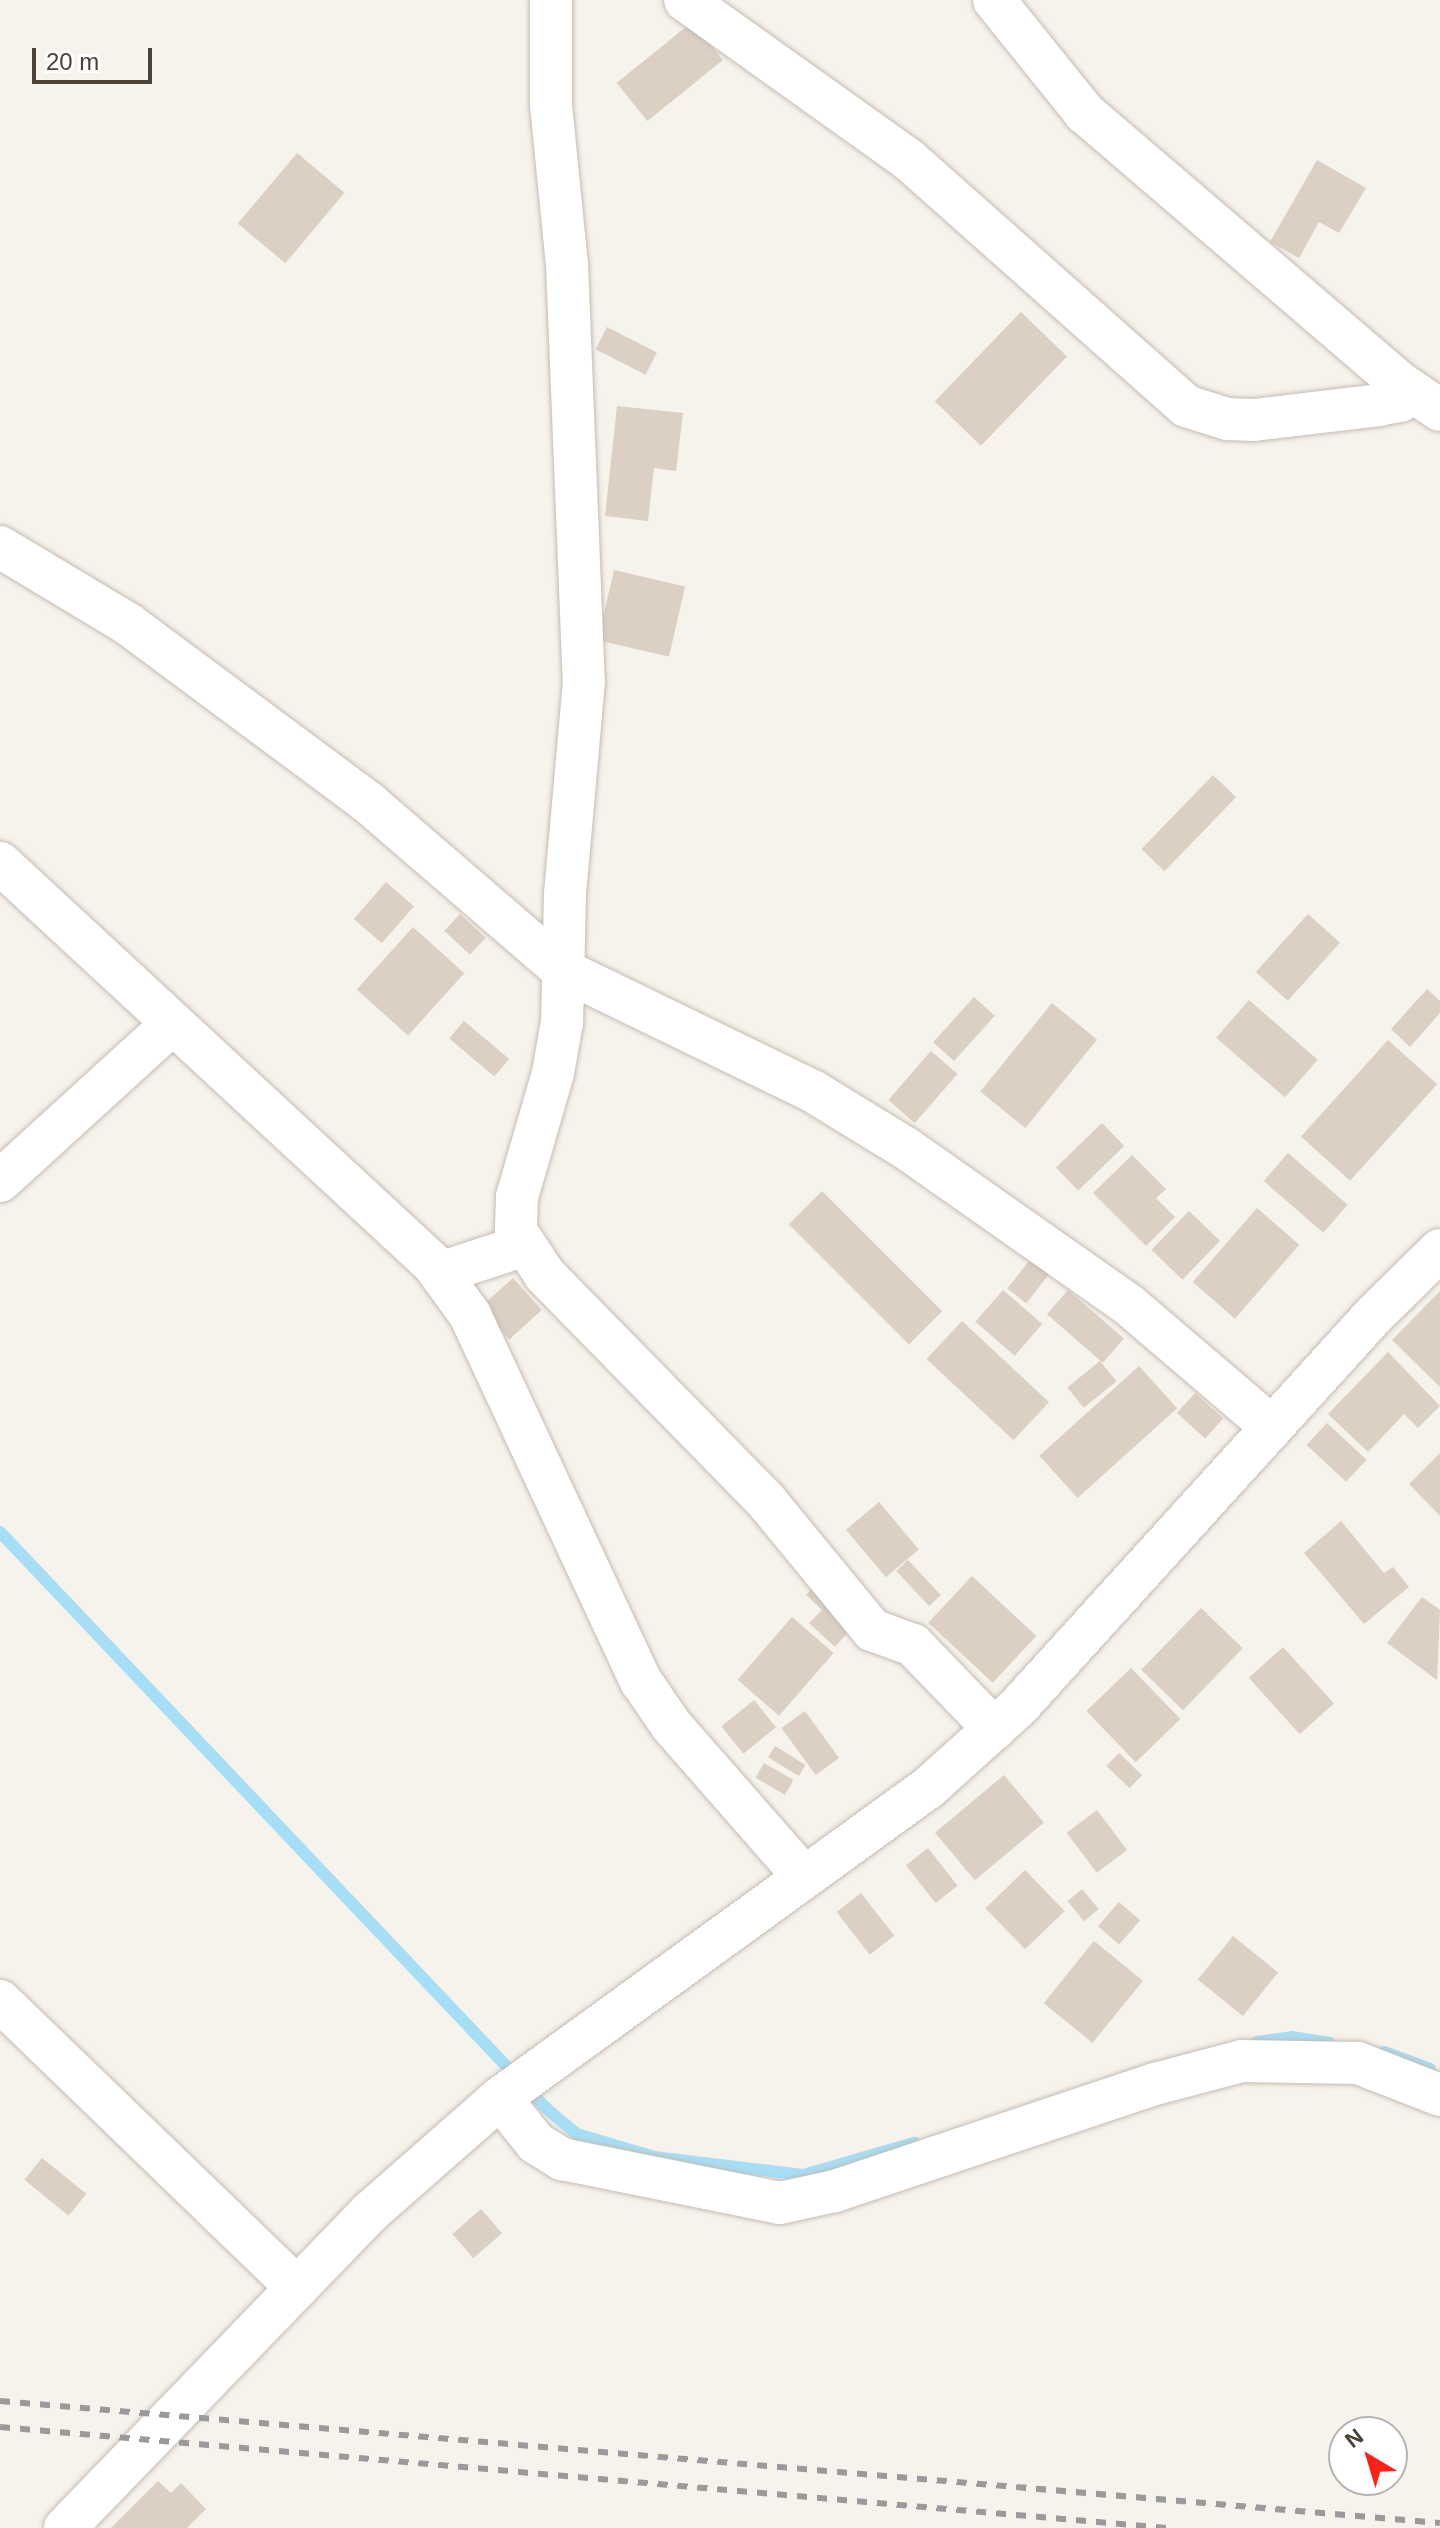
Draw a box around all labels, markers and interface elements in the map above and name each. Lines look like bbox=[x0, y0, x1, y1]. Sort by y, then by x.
scale bar bbox=[36, 32, 156, 82]
text: 20 m bbox=[46, 48, 99, 75]
north arrow bbox=[1328, 2416, 1408, 2496]
text: N bbox=[1340, 2424, 1368, 2453]

